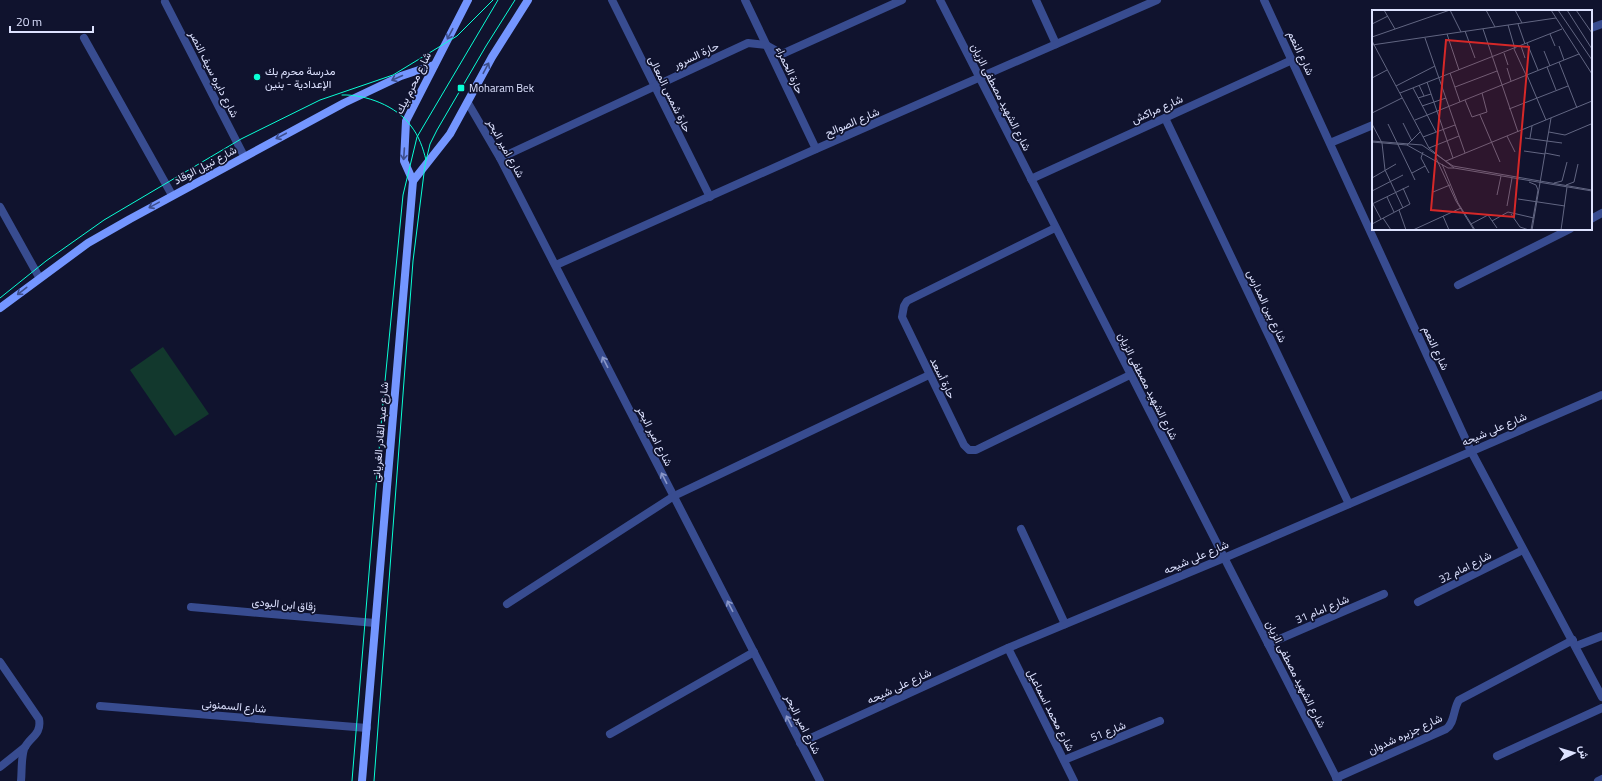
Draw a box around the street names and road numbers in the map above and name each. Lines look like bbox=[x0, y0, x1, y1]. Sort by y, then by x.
street label: شارع دايره سيف النصر bbox=[185, 27, 243, 120]
street label: شارع النعم bbox=[1284, 28, 1318, 78]
street label: حارة السرور bbox=[670, 38, 721, 73]
street label: شارع الشهيد مصطفى الزيان bbox=[967, 40, 1035, 154]
street label: حارة الحمراء bbox=[772, 44, 808, 96]
street label: شارع محرم بيك bbox=[391, 49, 435, 117]
street label: حارة شمس المعالى bbox=[645, 53, 695, 135]
street label: شارع مراكش bbox=[1129, 90, 1186, 127]
street label: شارع الصوالح bbox=[822, 103, 882, 141]
street label: شارع امير البحر bbox=[483, 115, 529, 181]
street label: شارع نبيل الوقاد bbox=[171, 141, 240, 188]
street label: شارع بين المدارس bbox=[1243, 267, 1291, 345]
street label: شارع النعم bbox=[1419, 323, 1453, 373]
street label: شارع الشهيد مصطفى الزيان bbox=[1114, 329, 1182, 443]
street label: حارة أسعد bbox=[926, 355, 960, 401]
street label: شارع عبد القادر الغريانى bbox=[368, 381, 392, 483]
street label: شارع امير البحر bbox=[633, 402, 677, 469]
street label: شارع على شيحه bbox=[1459, 408, 1529, 450]
street label: شارع على شيحه bbox=[1161, 536, 1231, 578]
street label: شارع امام 32 bbox=[1436, 547, 1494, 587]
street label: شارع امام 31 bbox=[1293, 590, 1352, 628]
street label: زقاق ابن البودى bbox=[251, 593, 317, 615]
street label: شارع الشهيد مصطفى الزيان bbox=[1262, 617, 1330, 731]
street label: شارع على شيحه bbox=[864, 664, 934, 708]
street label: شارع محمد اسماعيل bbox=[1023, 666, 1079, 754]
street label: شارع امير البحر bbox=[781, 690, 825, 757]
street label: شارع السمنونى bbox=[201, 695, 267, 717]
street label: شارع جزيره شدوان bbox=[1365, 710, 1445, 758]
street label: شارع 51 bbox=[1088, 717, 1128, 745]

